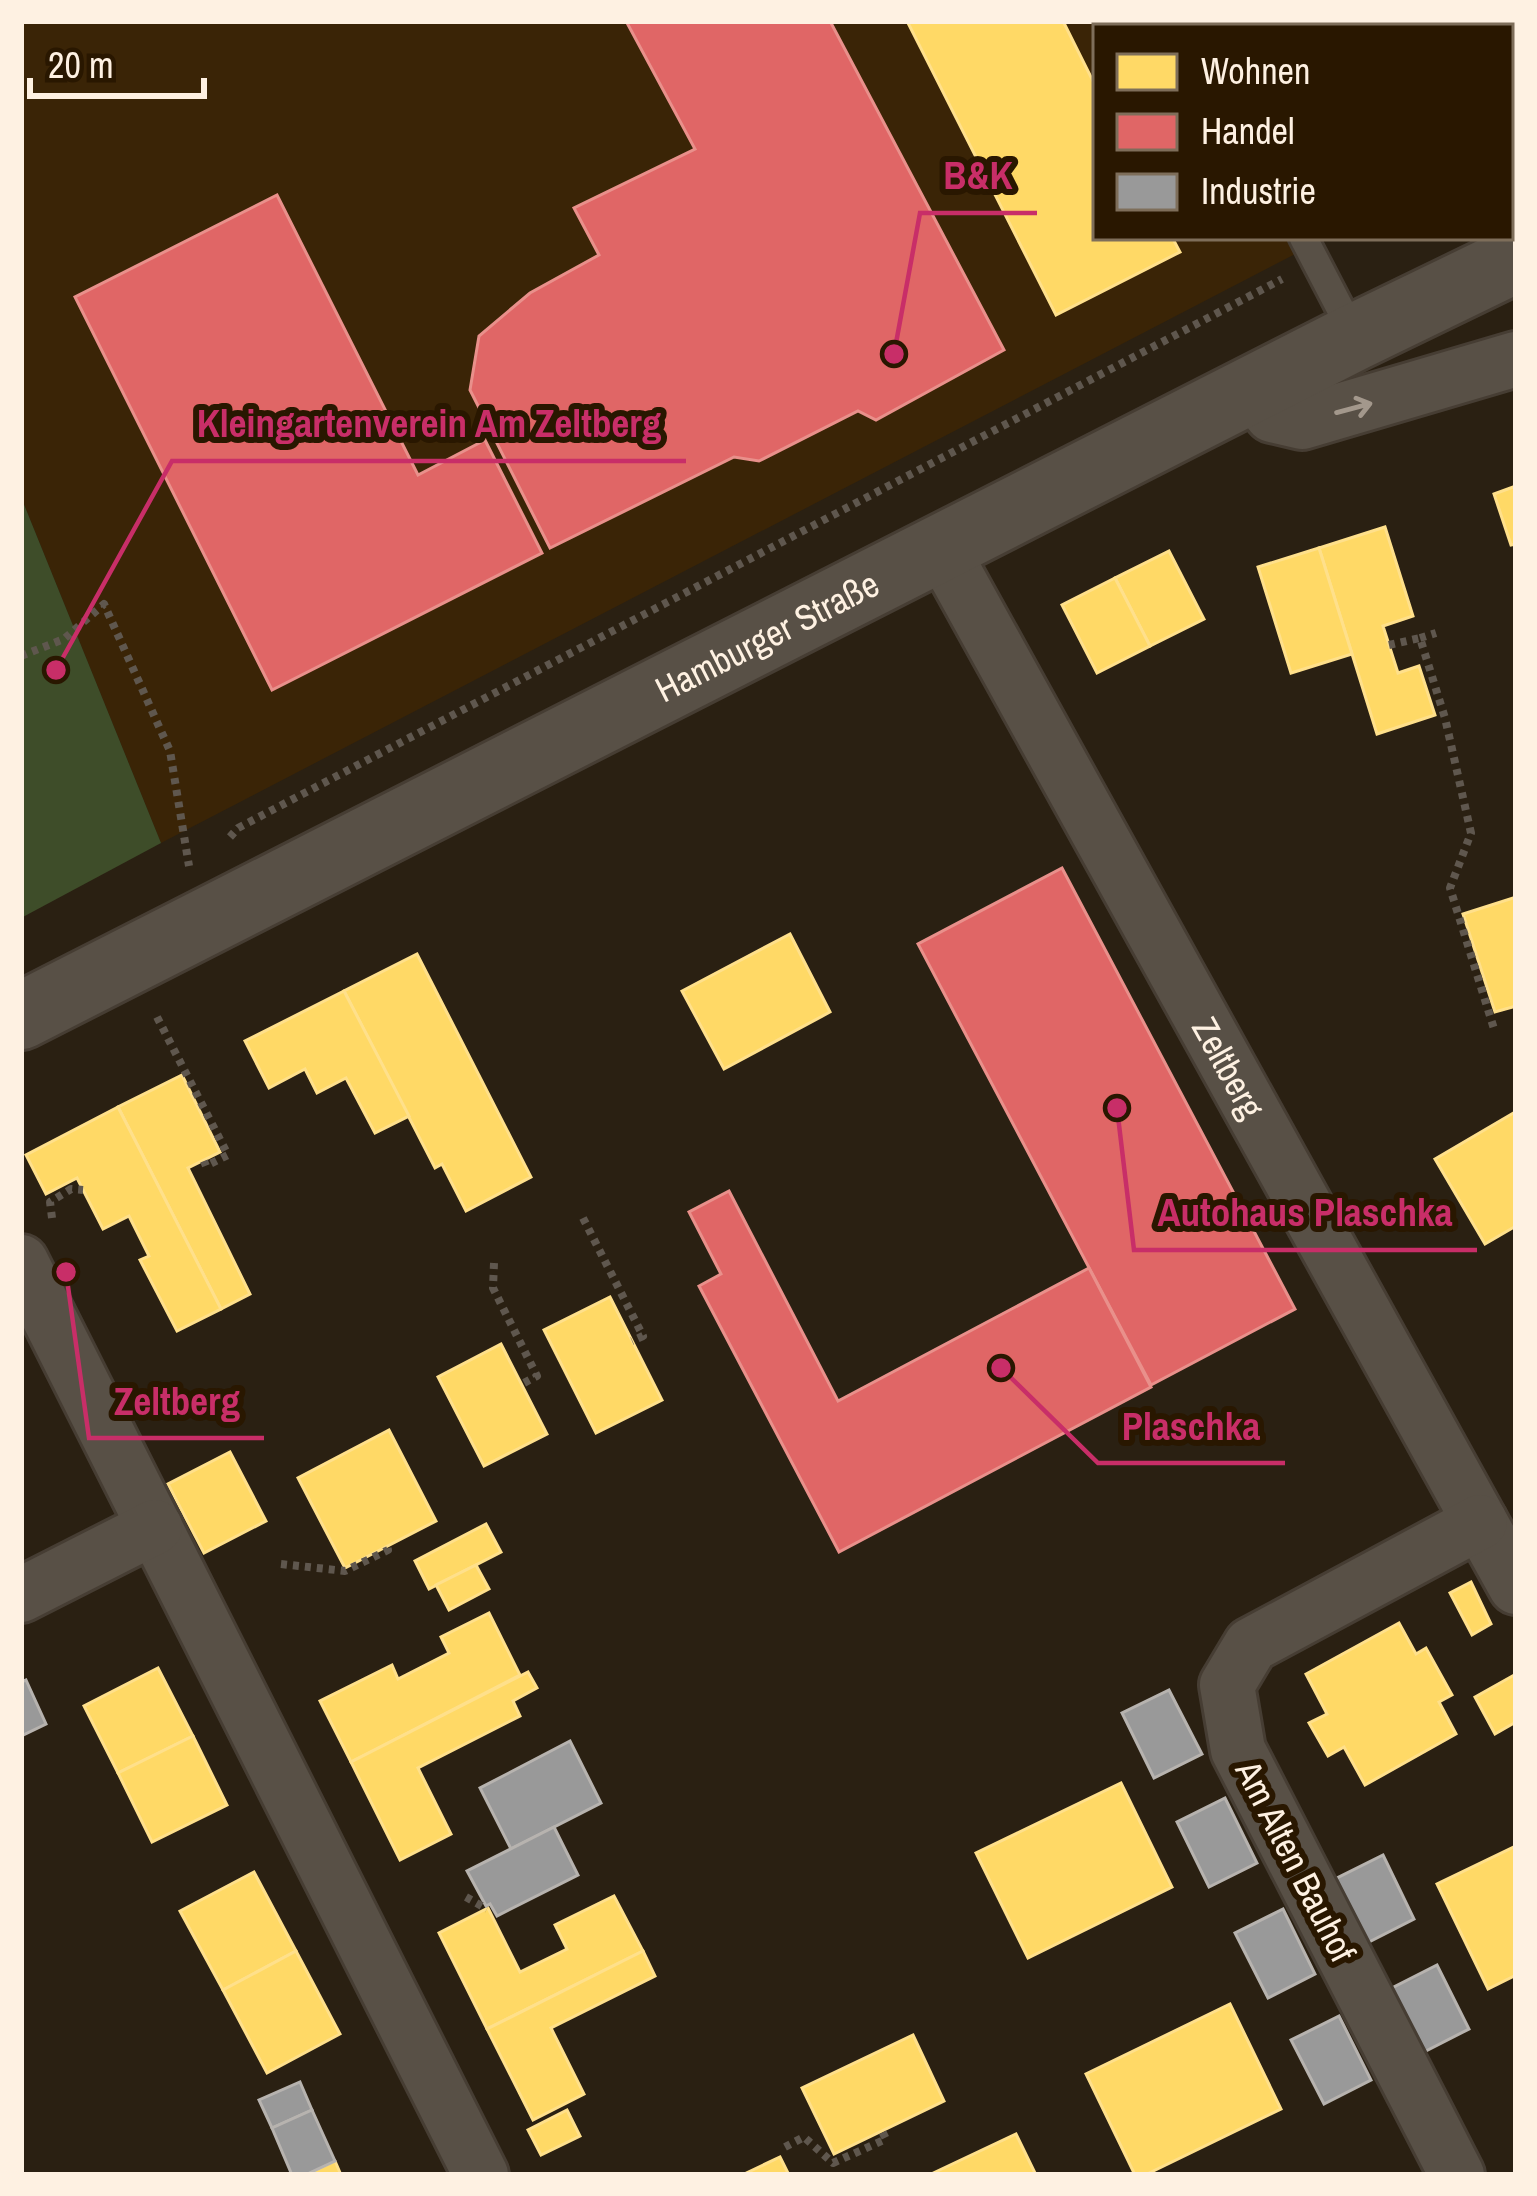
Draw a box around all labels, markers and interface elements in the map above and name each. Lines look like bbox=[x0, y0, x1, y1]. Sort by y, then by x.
scale bar bbox=[30, 24, 204, 98]
legend bbox=[1093, 24, 1513, 240]
text: 20 m bbox=[48, 41, 114, 89]
text: Wohnen bbox=[1201, 47, 1310, 95]
text: Handel bbox=[1201, 107, 1295, 155]
callout: B&K bbox=[920, 138, 1037, 213]
text: B&K bbox=[943, 149, 1013, 201]
text: Industrie bbox=[1201, 167, 1316, 215]
callout: Kleingartenverein Am Zeltberg bbox=[172, 386, 686, 461]
one-way arrow bbox=[1335, 396, 1373, 418]
text: Kleingartenverein Am Zeltberg bbox=[197, 397, 662, 449]
street label: Hamburger Straße bbox=[647, 559, 887, 713]
street label: Zeltberg bbox=[1181, 1009, 1276, 1127]
callout: Autohaus Plaschka bbox=[1134, 1175, 1477, 1250]
text: Autohaus Plaschka bbox=[1157, 1186, 1453, 1238]
callout: Zeltberg bbox=[89, 1363, 264, 1438]
text: Zeltberg bbox=[114, 1375, 241, 1427]
callout: Plaschka bbox=[1098, 1388, 1285, 1463]
text: Plaschka bbox=[1122, 1400, 1261, 1452]
street label: Am Alten Bauhof bbox=[1224, 1751, 1368, 1971]

